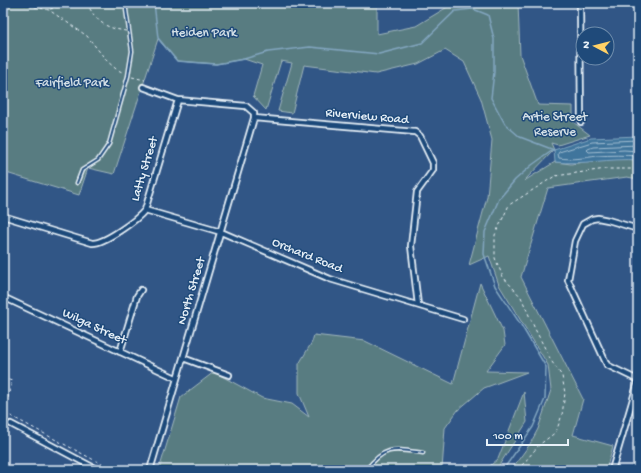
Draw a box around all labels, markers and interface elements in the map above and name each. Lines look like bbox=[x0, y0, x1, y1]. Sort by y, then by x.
park label: Heiden Park bbox=[171, 26, 238, 41]
north arrow bbox=[575, 26, 615, 66]
text: N bbox=[581, 41, 593, 49]
park label: Fairfield Park bbox=[34, 76, 110, 91]
street label: Riverview Road bbox=[325, 106, 411, 128]
park label: Artie Street Reserve bbox=[523, 110, 589, 140]
street label: Latty Street bbox=[128, 133, 162, 203]
street label: Orchard Road bbox=[270, 235, 346, 277]
street label: North Street bbox=[175, 254, 210, 327]
street label: Wilga Street bbox=[60, 306, 130, 349]
scale bar bbox=[487, 421, 568, 447]
text: 100 m bbox=[492, 430, 523, 444]

